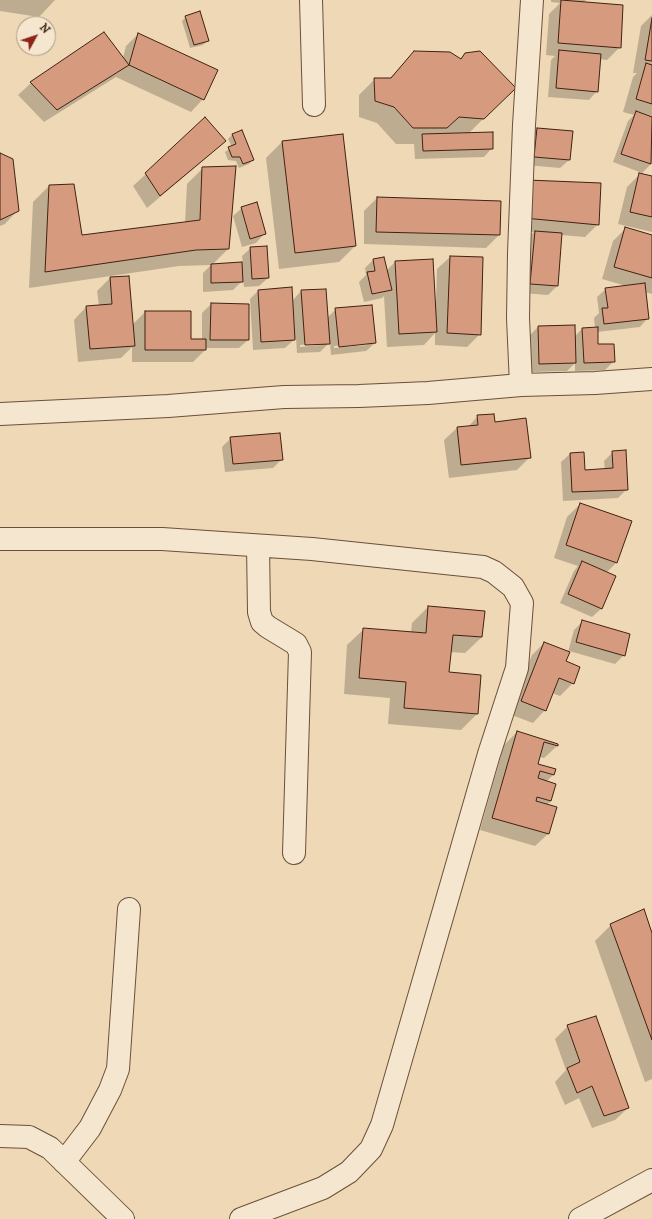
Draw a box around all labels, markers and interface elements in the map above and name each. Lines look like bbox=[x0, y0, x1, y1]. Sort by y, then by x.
north arrow bbox=[16, 16, 56, 56]
text: N bbox=[36, 21, 53, 37]

